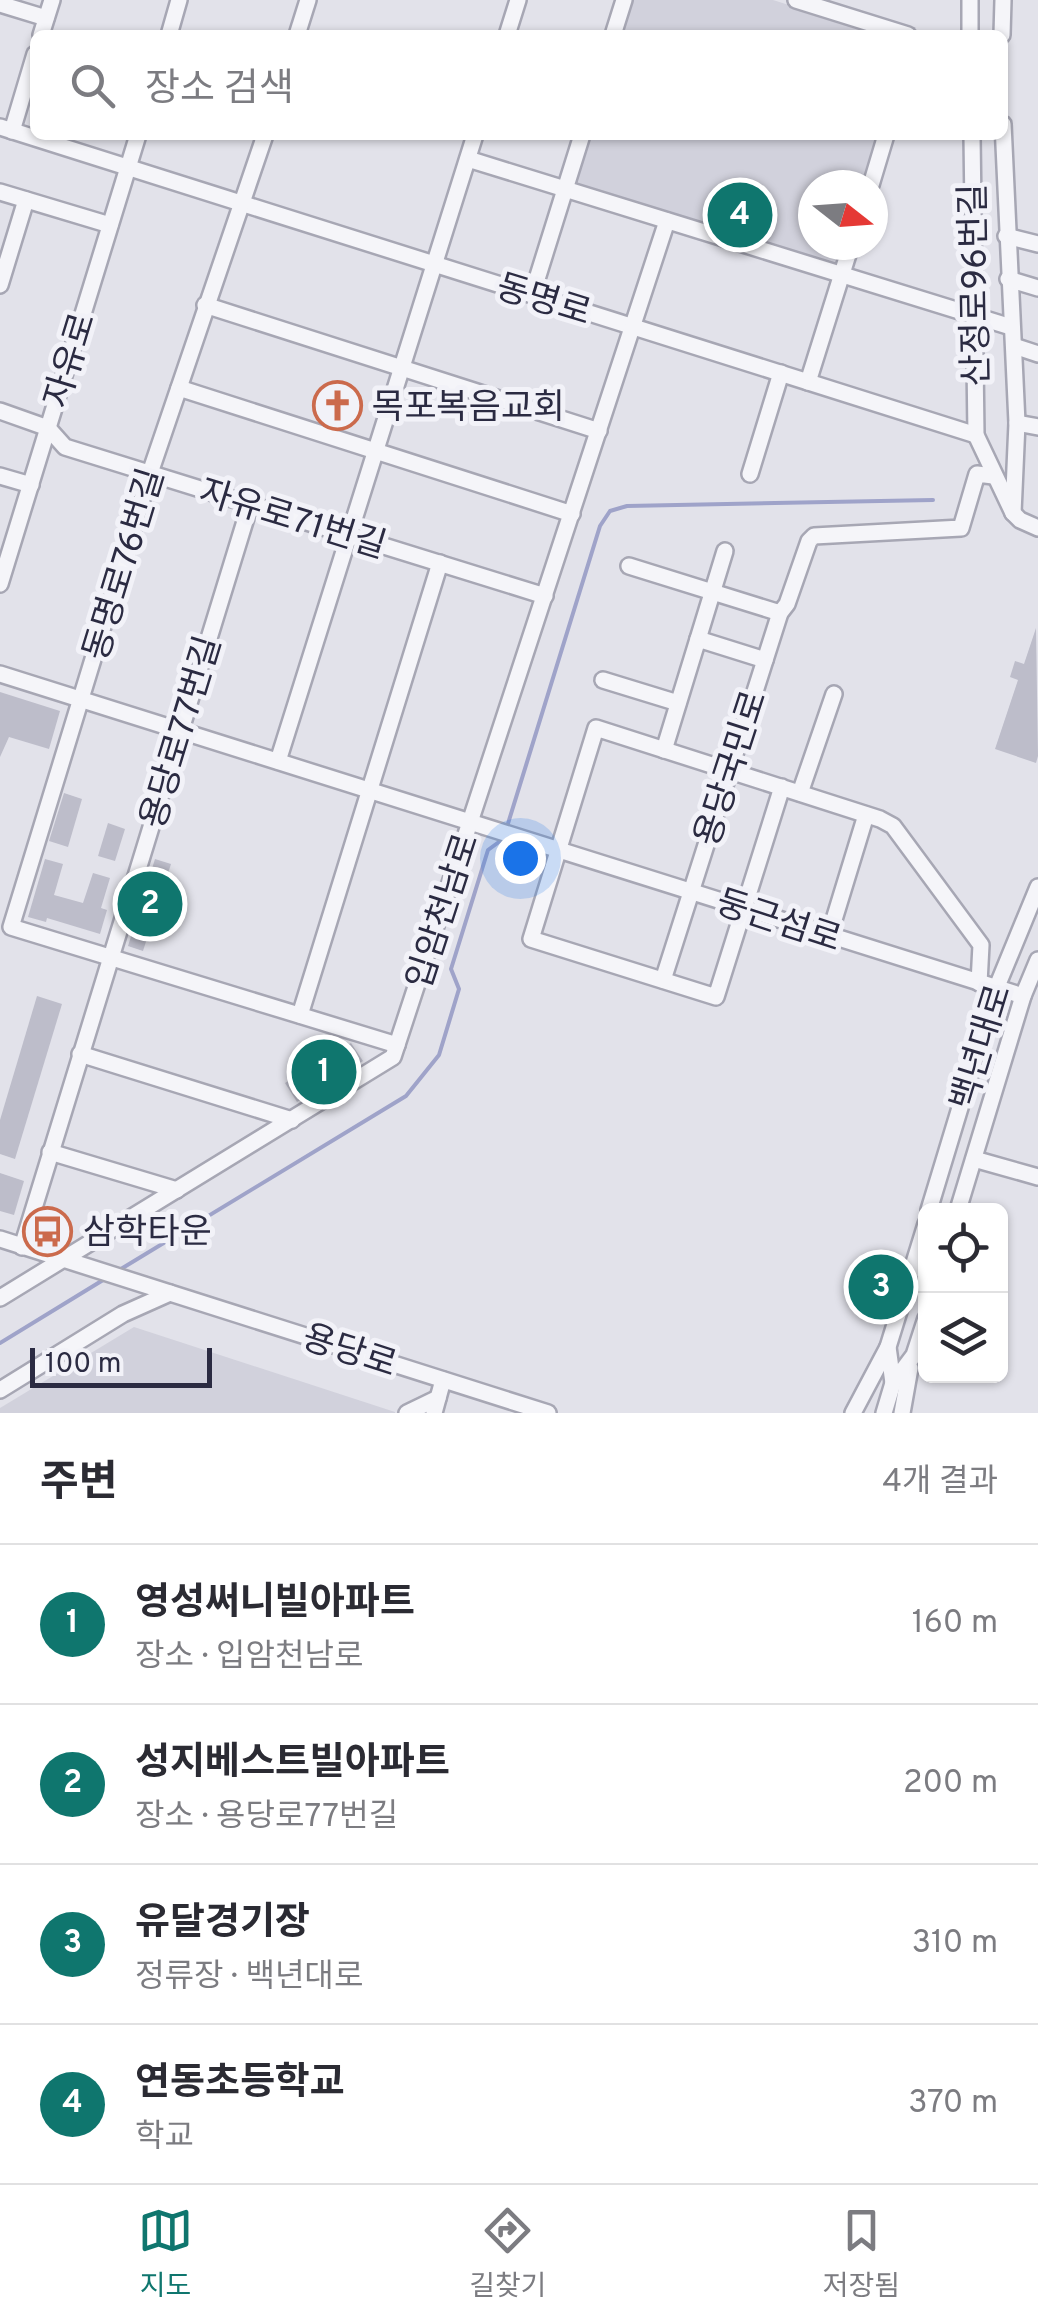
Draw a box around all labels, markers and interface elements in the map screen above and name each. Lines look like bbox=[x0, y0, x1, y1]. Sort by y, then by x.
search box bbox=[30, 30, 1008, 140]
icon: search bbox=[65, 58, 120, 113]
text: 장소 검색 bbox=[145, 66, 294, 115]
north arrow bbox=[798, 170, 888, 260]
pin: 4 bbox=[708, 178, 772, 252]
street label: 산정로96번길 bbox=[953, 183, 1001, 387]
street label: 동명로 bbox=[490, 267, 596, 337]
street label: 자유로 bbox=[37, 308, 107, 414]
church icon: 목포복음교회 bbox=[311, 380, 363, 432]
place label: 목포복음교회 bbox=[372, 387, 565, 431]
street label: 동명로76번길 bbox=[76, 464, 176, 666]
street label: 자유로71번길 bbox=[193, 472, 391, 570]
street label: 용당로77번길 bbox=[133, 631, 233, 834]
street label: 용당국민로 bbox=[687, 686, 779, 852]
street label: 입암천남로 bbox=[399, 829, 491, 995]
your location bbox=[495, 833, 546, 884]
pin: 2 bbox=[118, 866, 182, 942]
street label: 둥근섬로 bbox=[710, 882, 846, 964]
street label: 백년대로 bbox=[943, 980, 1023, 1116]
pin: 1 bbox=[292, 1034, 356, 1110]
map controls bbox=[918, 1203, 1008, 1383]
button: locate bbox=[918, 1203, 1008, 1293]
bus stop icon: 삼학타운 bbox=[22, 1205, 74, 1257]
place label: 삼학타운 bbox=[83, 1212, 212, 1256]
pin: 3 bbox=[848, 1250, 914, 1324]
button: layers bbox=[918, 1293, 1008, 1383]
street label: 용당로 bbox=[296, 1317, 402, 1389]
scale bar bbox=[30, 1343, 212, 1388]
text: 100 m bbox=[45, 1347, 121, 1383]
text: 주변 bbox=[40, 1458, 117, 1511]
text: 4개 결과 bbox=[882, 1463, 998, 1503]
text: 영성써니빌아파트 bbox=[135, 1580, 415, 1629]
text: 1 bbox=[66, 1604, 79, 1644]
text: 160 m bbox=[912, 1604, 998, 1644]
text: 장소 · 입암천남로 bbox=[135, 1638, 363, 1678]
text: 성지베스트빌아파트 bbox=[135, 1740, 450, 1789]
text: 2 bbox=[63, 1764, 82, 1804]
text: 200 m bbox=[903, 1764, 998, 1804]
text: 장소 · 용당로77번길 bbox=[135, 1798, 398, 1838]
text: 유달경기장 bbox=[135, 1900, 310, 1949]
text: 3 bbox=[63, 1924, 82, 1964]
text: 310 m bbox=[912, 1924, 998, 1964]
text: 정류장 · 백년대로 bbox=[135, 1958, 363, 1998]
text: 연동초등학교 bbox=[135, 2060, 345, 2109]
text: 4 bbox=[62, 2084, 83, 2124]
text: 370 m bbox=[908, 2084, 998, 2124]
text: 학교 bbox=[135, 2118, 194, 2158]
tab: 지도 bbox=[138, 2203, 193, 2306]
tab: 길찾기 bbox=[469, 2203, 546, 2306]
tab: 저장됨 bbox=[823, 2203, 900, 2306]

